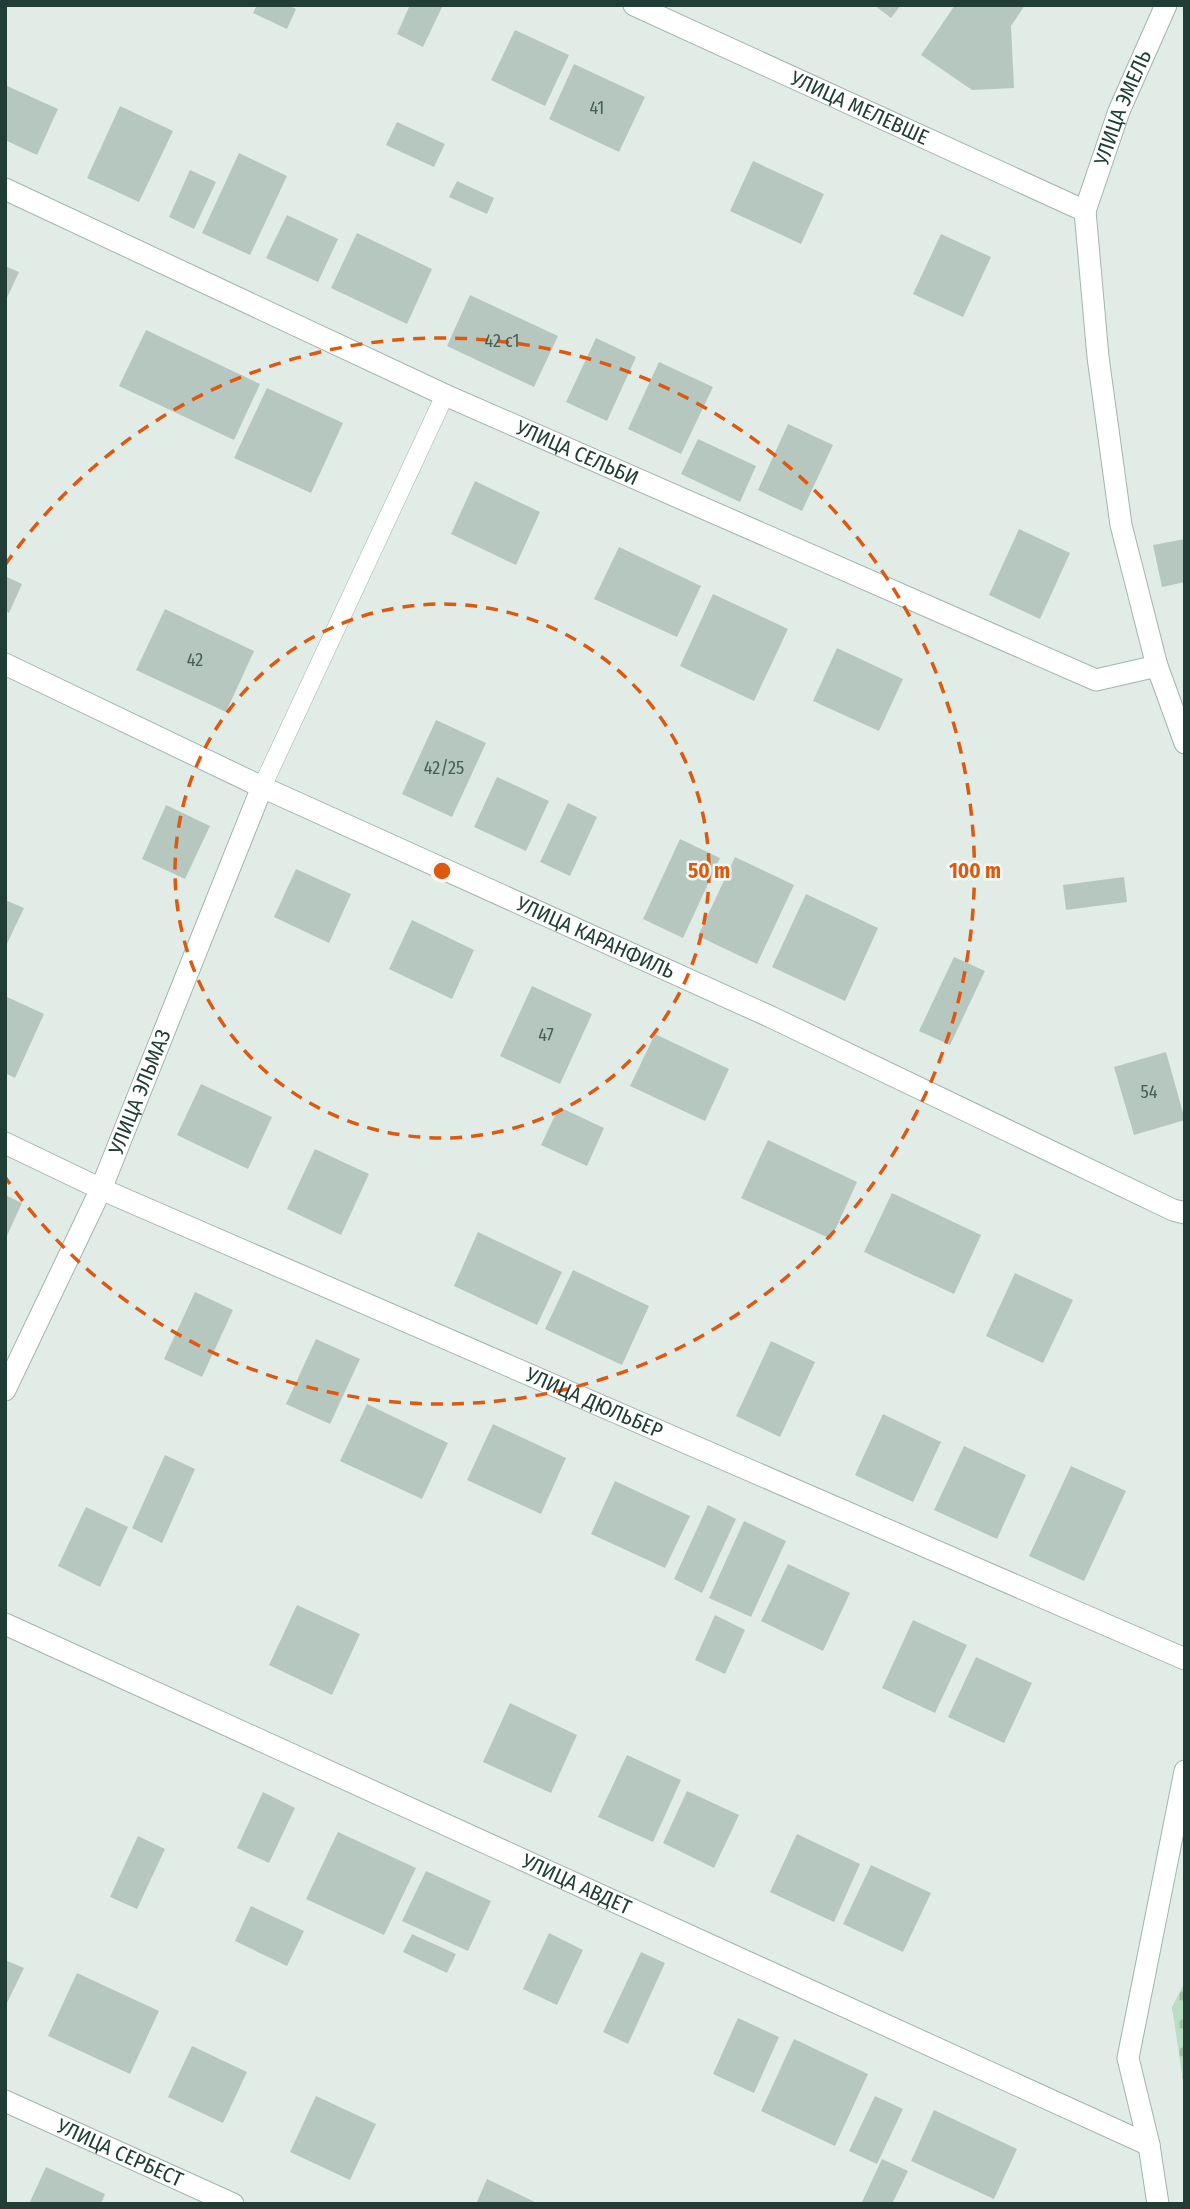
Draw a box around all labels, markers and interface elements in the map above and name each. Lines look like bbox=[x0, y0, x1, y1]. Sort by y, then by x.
street label: УЛИЦА ЭМЕЛЬ bbox=[1088, 46, 1157, 170]
street label: УЛИЦА МЕЛЕВШЕ bbox=[785, 65, 933, 151]
house number: 41 bbox=[590, 97, 604, 119]
house number: 42 с1 bbox=[484, 330, 520, 352]
street label: УЛИЦА СЕЛЬБИ bbox=[511, 414, 642, 491]
house number: 42 bbox=[187, 649, 203, 671]
house number: 42/25 bbox=[424, 757, 464, 779]
text: 50 m bbox=[688, 858, 730, 884]
text: 100 m bbox=[949, 858, 1001, 884]
centre of rings bbox=[430, 859, 454, 883]
street label: УЛИЦА КАРАНФИЛЬ bbox=[512, 890, 679, 985]
house number: 47 bbox=[538, 1024, 554, 1046]
street label: УЛИЦА ЭЛЬМАЗ bbox=[103, 1026, 176, 1159]
house number: 54 bbox=[1141, 1081, 1158, 1103]
street label: УЛИЦА ДЮЛЬБЕР bbox=[521, 1361, 667, 1444]
street label: УЛИЦА АВДЕТ bbox=[517, 1848, 636, 1921]
street label: УЛИЦА СЕРБЕСТ bbox=[52, 2113, 187, 2193]

